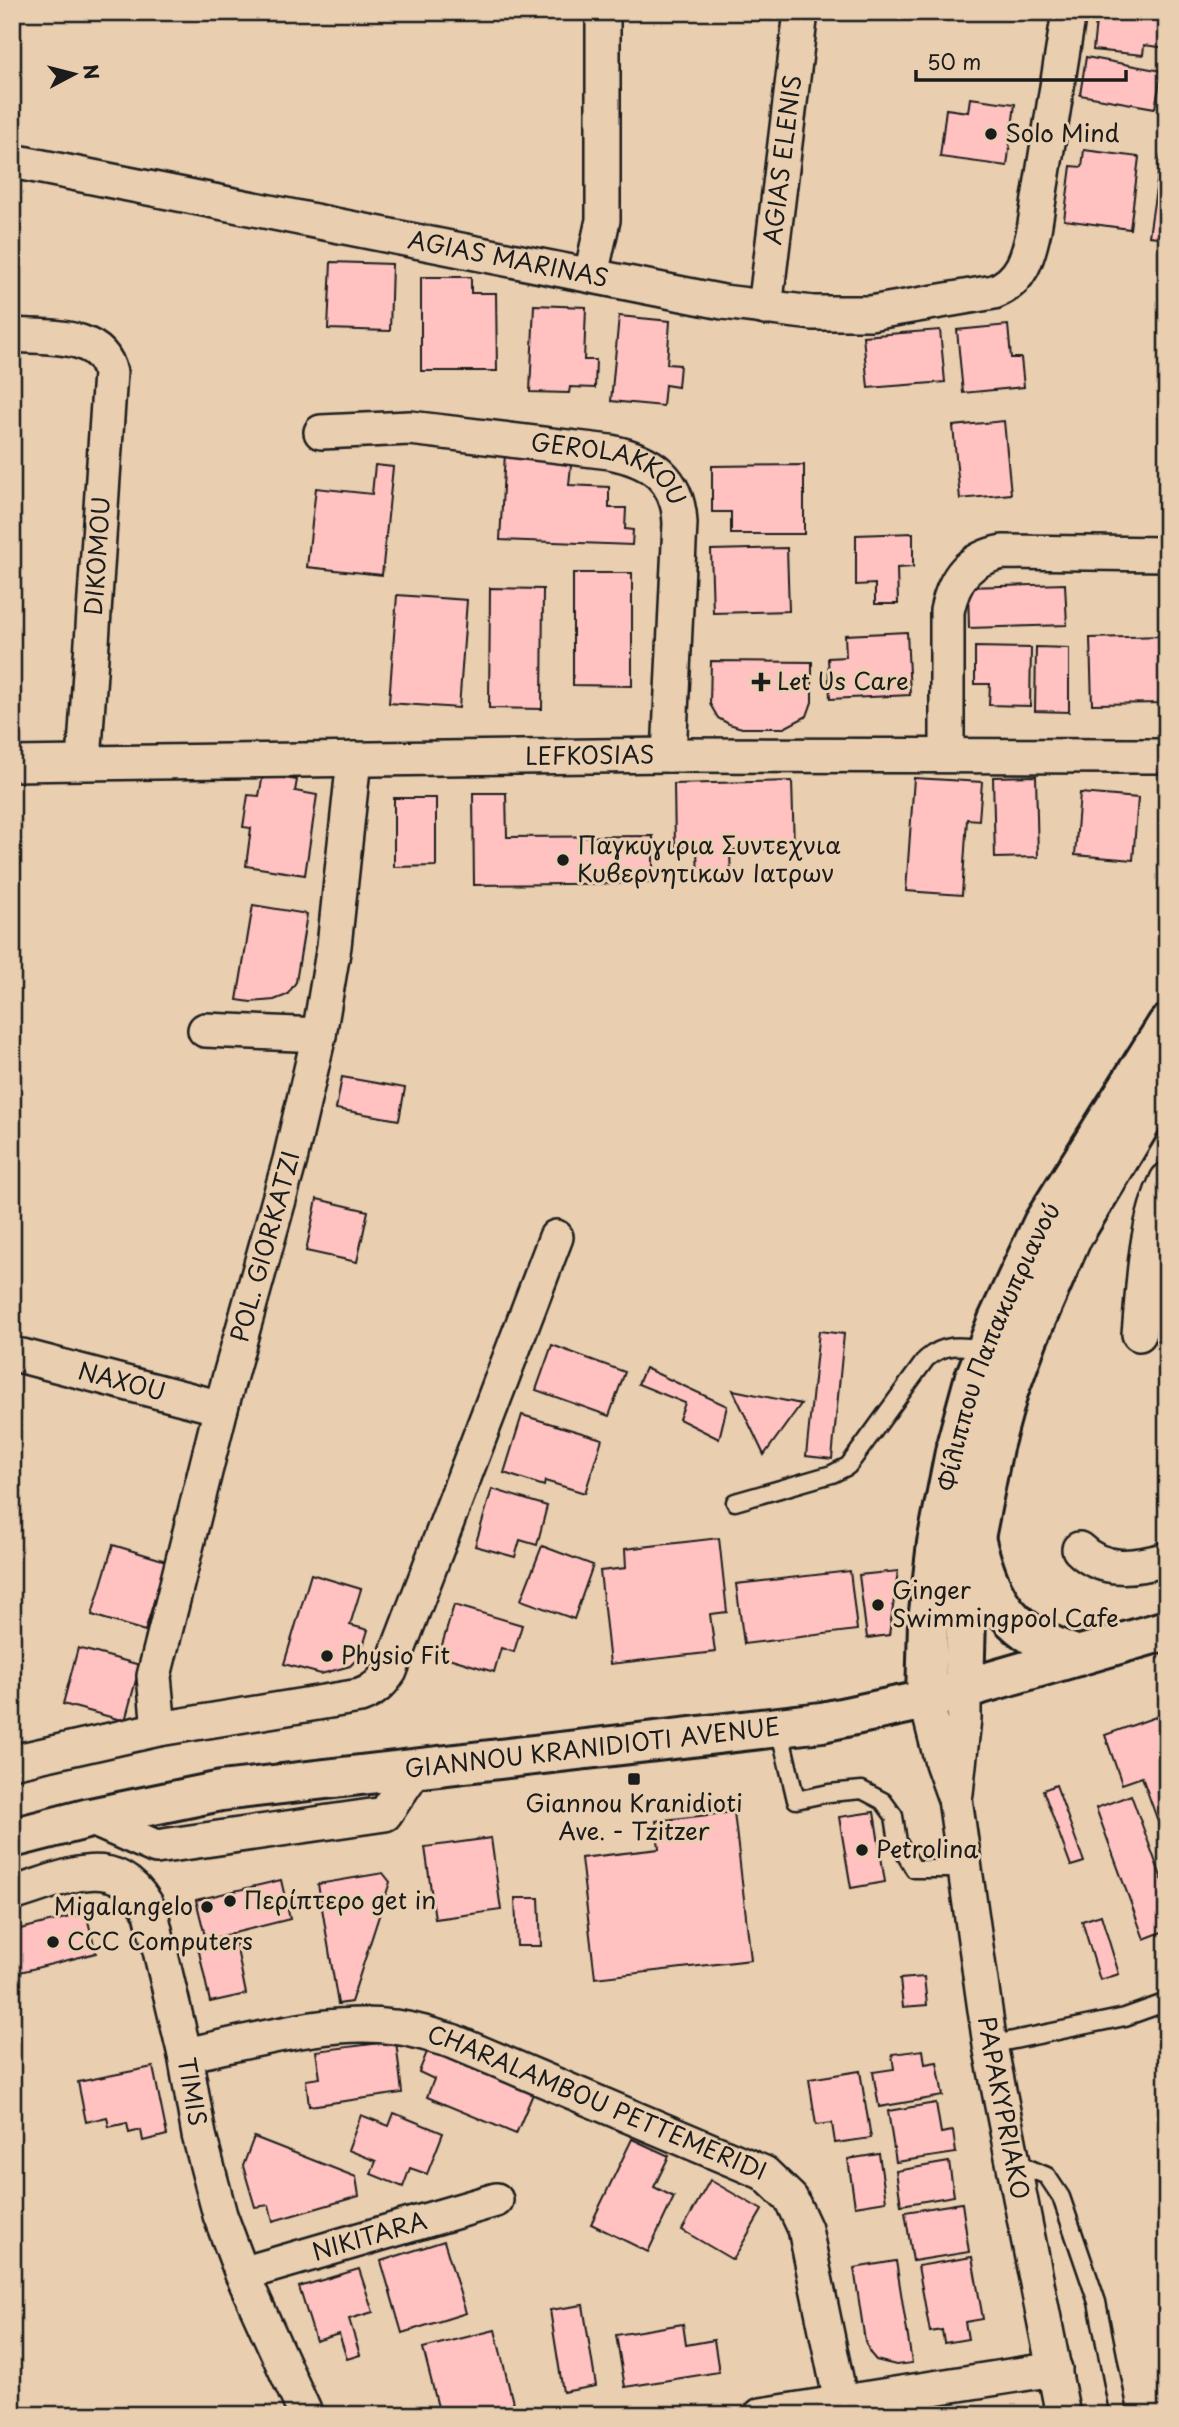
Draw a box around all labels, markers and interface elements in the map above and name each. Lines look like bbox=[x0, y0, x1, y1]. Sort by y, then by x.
north arrow bbox=[38, 38, 108, 108]
scale bar bbox=[916, 38, 1126, 82]
text: 50 m bbox=[927, 45, 981, 77]
text: N bbox=[77, 63, 107, 81]
street label: AGIAS ELENIS bbox=[753, 73, 809, 247]
place label: Solo Mind bbox=[1005, 114, 1120, 150]
marker: Solo Mind bbox=[983, 126, 999, 142]
street label: AGIAS MARINAS bbox=[405, 220, 612, 295]
street label: GEROLAKKOU bbox=[529, 423, 696, 510]
street label: DIKOMOU bbox=[74, 495, 118, 617]
place label: Let Us Care bbox=[777, 662, 909, 698]
marker: Let Us Care bbox=[751, 672, 771, 692]
street label: LEFKOSIAS bbox=[525, 735, 655, 773]
place label: Παγκυγιρια Συντεχνια Κυβερνητικων Ιατρων bbox=[577, 826, 841, 890]
marker: Παγκυγιρια Συντεχνια Κυβερνητικων Ιατρων bbox=[555, 852, 571, 868]
street label: POL. GIORKATZI bbox=[220, 1147, 308, 1346]
street label: Φίλιππου Παπακυπριανού bbox=[928, 1195, 1068, 1494]
street label: NAXOU bbox=[75, 1351, 170, 1409]
place label: Ginger Swimmingpool Cafe bbox=[892, 1571, 1119, 1635]
marker: Ginger Swimmingpool Cafe bbox=[870, 1597, 886, 1613]
place label: Physio Fit bbox=[341, 1636, 450, 1672]
marker: Physio Fit bbox=[319, 1648, 335, 1664]
street label: GIANNOU KRANIDIOTI AVENUE bbox=[403, 1707, 782, 1786]
marker: Giannou Kranidioti Ave. - Tzitzer bbox=[626, 1771, 642, 1787]
place label: Giannou Kranidioti Ave. - Tzitzer bbox=[525, 1784, 743, 1848]
place label: Petrolina bbox=[876, 1830, 978, 1866]
marker: Petrolina bbox=[854, 1842, 870, 1858]
place label: Περίπτερο get in bbox=[244, 1881, 436, 1917]
place label: Migalangelo bbox=[54, 1887, 193, 1923]
marker: Περίπτερο get in bbox=[222, 1893, 238, 1909]
marker: Migalangelo bbox=[199, 1899, 215, 1915]
place label: CCC Computers bbox=[67, 1922, 253, 1958]
marker: CCC Computers bbox=[45, 1934, 61, 1950]
street label: PAPAKYPRIAKO bbox=[970, 2014, 1040, 2202]
street label: CHARALAMBOU PETTEMERIDI bbox=[424, 2015, 773, 2188]
street label: TIMIS bbox=[170, 2054, 217, 2129]
street label: NIKITARA bbox=[308, 2201, 431, 2269]

